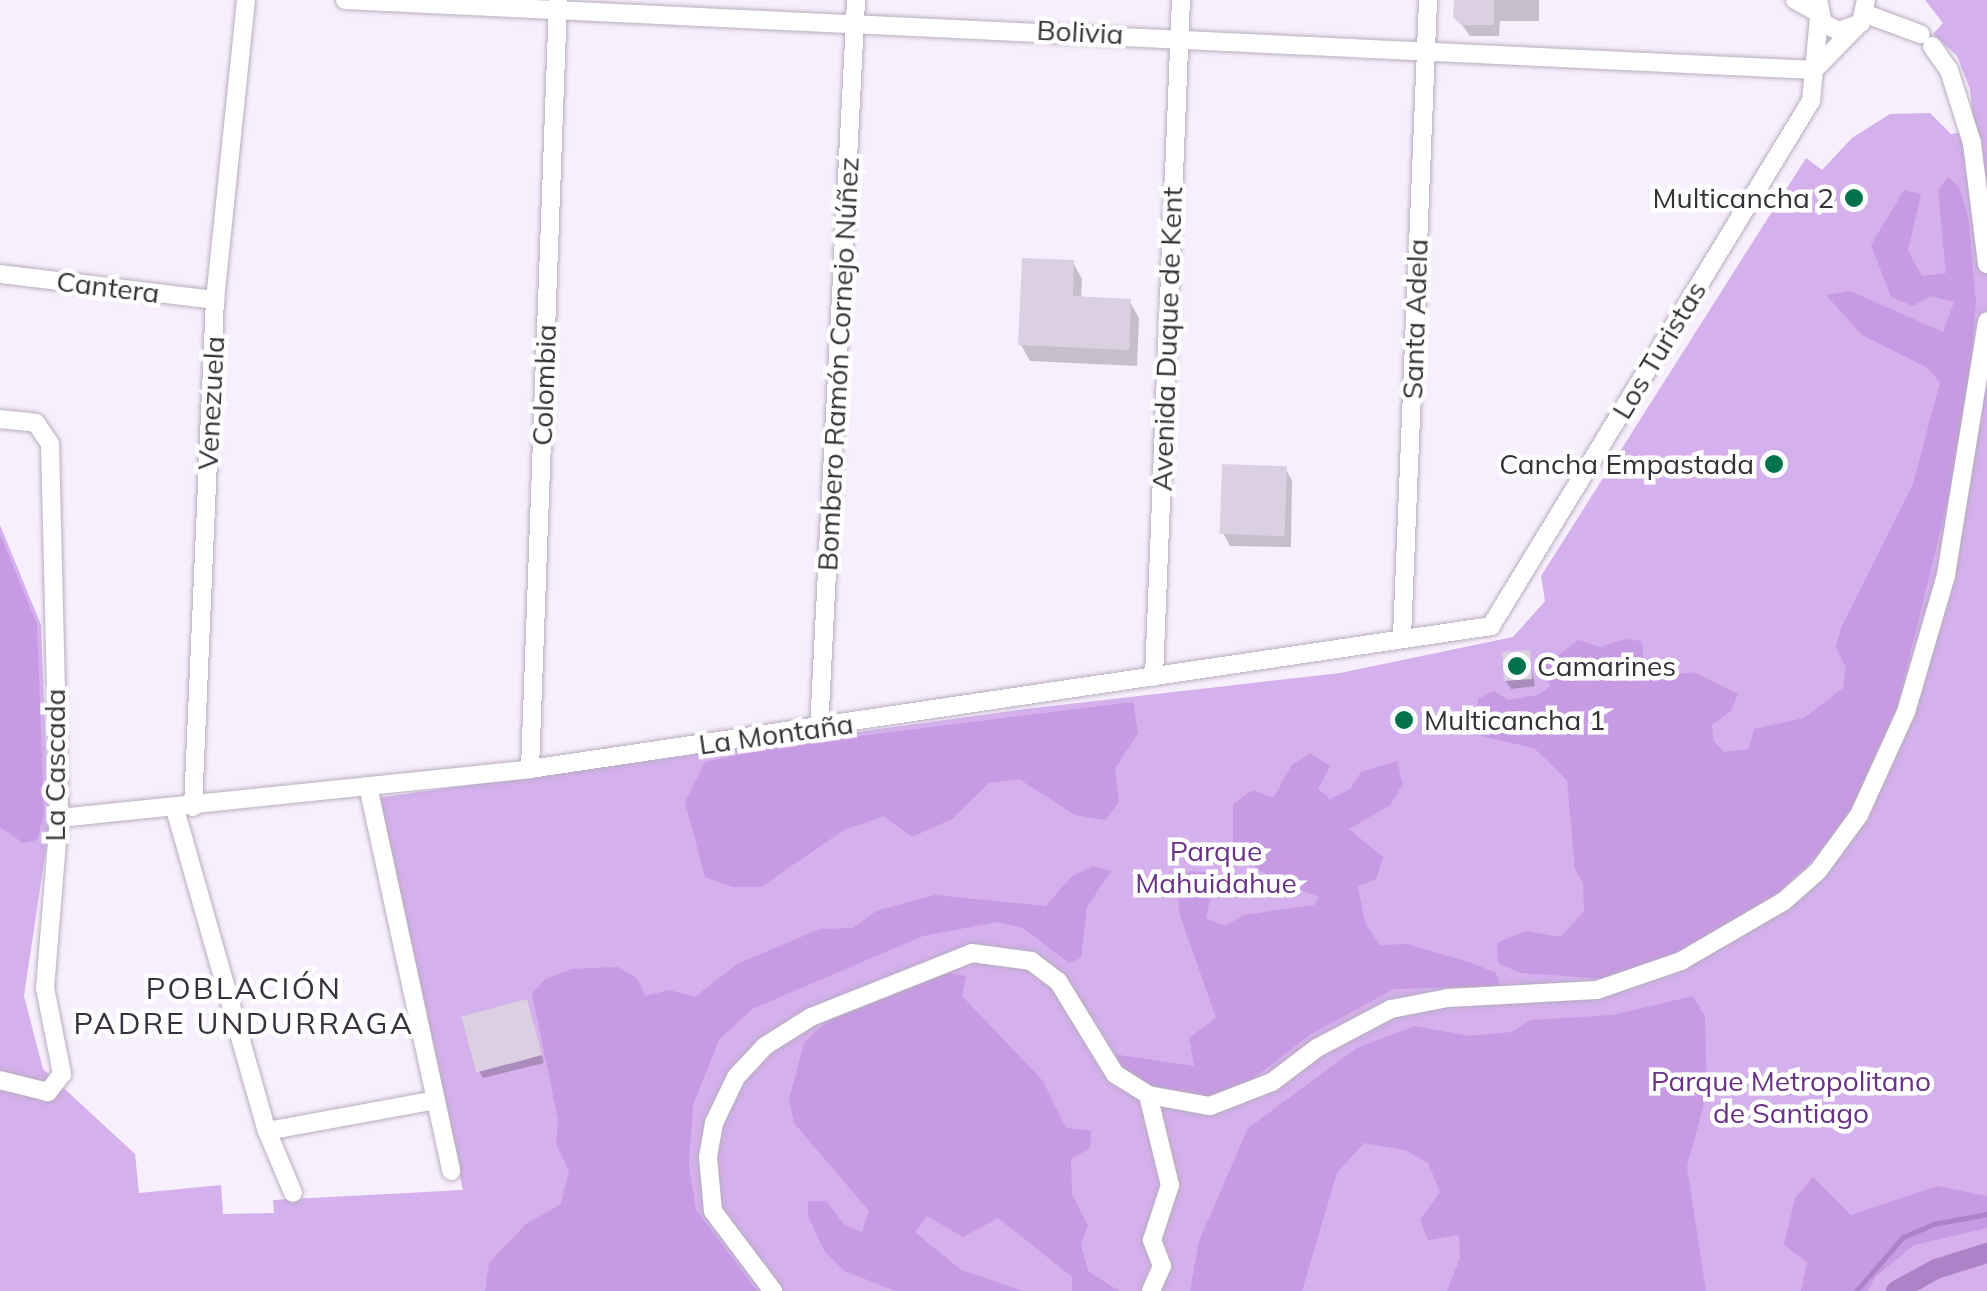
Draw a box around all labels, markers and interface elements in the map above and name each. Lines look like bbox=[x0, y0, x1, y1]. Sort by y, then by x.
street label: Bolivia bbox=[1036, 13, 1124, 51]
street label: Bombero Ramón Cornejo Núñez bbox=[810, 156, 866, 572]
place label: Multicancha 2 bbox=[1653, 181, 1834, 215]
street label: Avenida Duque de Kent bbox=[1145, 186, 1189, 492]
marker: Multicancha 2 bbox=[1843, 187, 1865, 209]
street label: Santa Adela bbox=[1395, 238, 1435, 400]
street label: Cantera bbox=[55, 264, 161, 310]
street label: Los Turistas bbox=[1605, 275, 1713, 425]
street label: Colombia bbox=[525, 324, 563, 446]
street label: Venezuela bbox=[191, 335, 231, 471]
place label: Cancha Empastada bbox=[1499, 447, 1754, 481]
marker: Cancha Empastada bbox=[1763, 453, 1785, 475]
place label: Camarines bbox=[1537, 649, 1676, 683]
marker: Camarines bbox=[1506, 655, 1528, 677]
street label: La Cascada bbox=[38, 689, 72, 841]
place label: Multicancha 1 bbox=[1424, 703, 1605, 737]
street label: La Montaña bbox=[697, 707, 855, 761]
marker: Multicancha 1 bbox=[1393, 709, 1415, 731]
park label: Parque Mahuidahue bbox=[1135, 834, 1297, 900]
district label: POBLACIÓN PADRE UNDURRAGA bbox=[73, 970, 415, 1040]
park label: Parque Metropolitano de Santiago bbox=[1651, 1064, 1931, 1130]

